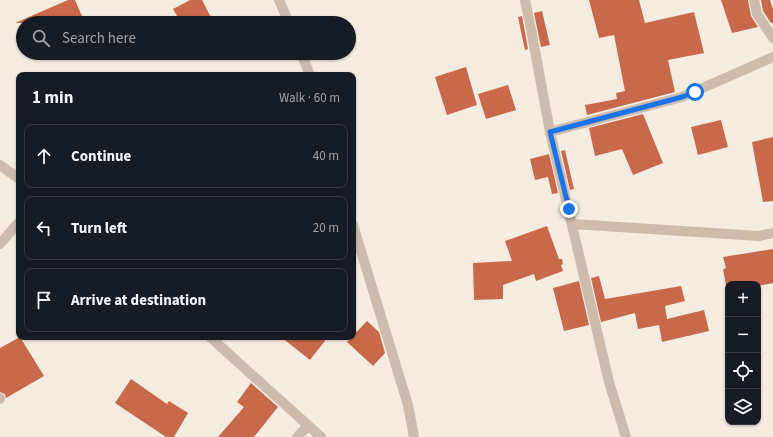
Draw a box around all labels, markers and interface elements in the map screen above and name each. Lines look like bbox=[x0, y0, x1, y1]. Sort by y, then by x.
search box bbox=[16, 16, 356, 60]
icon: search bbox=[30, 27, 52, 49]
text: Search here bbox=[62, 28, 136, 49]
route start bbox=[686, 83, 704, 101]
text: 1 min bbox=[32, 86, 73, 110]
text: Walk · 60 m bbox=[279, 89, 340, 107]
icon: ahead bbox=[33, 145, 55, 167]
text: Continue bbox=[71, 146, 131, 167]
text: 40 m bbox=[313, 147, 339, 165]
route end bbox=[560, 200, 578, 218]
icon: left bbox=[33, 217, 55, 239]
text: Turn left bbox=[71, 218, 127, 239]
text: 20 m bbox=[313, 219, 339, 237]
map controls bbox=[725, 281, 761, 425]
button: + bbox=[725, 281, 761, 317]
icon: arrive bbox=[33, 289, 55, 311]
text: Arrive at destination bbox=[71, 290, 206, 311]
button: − bbox=[725, 317, 761, 353]
button: locate bbox=[725, 353, 761, 389]
button: layers bbox=[725, 389, 761, 425]

